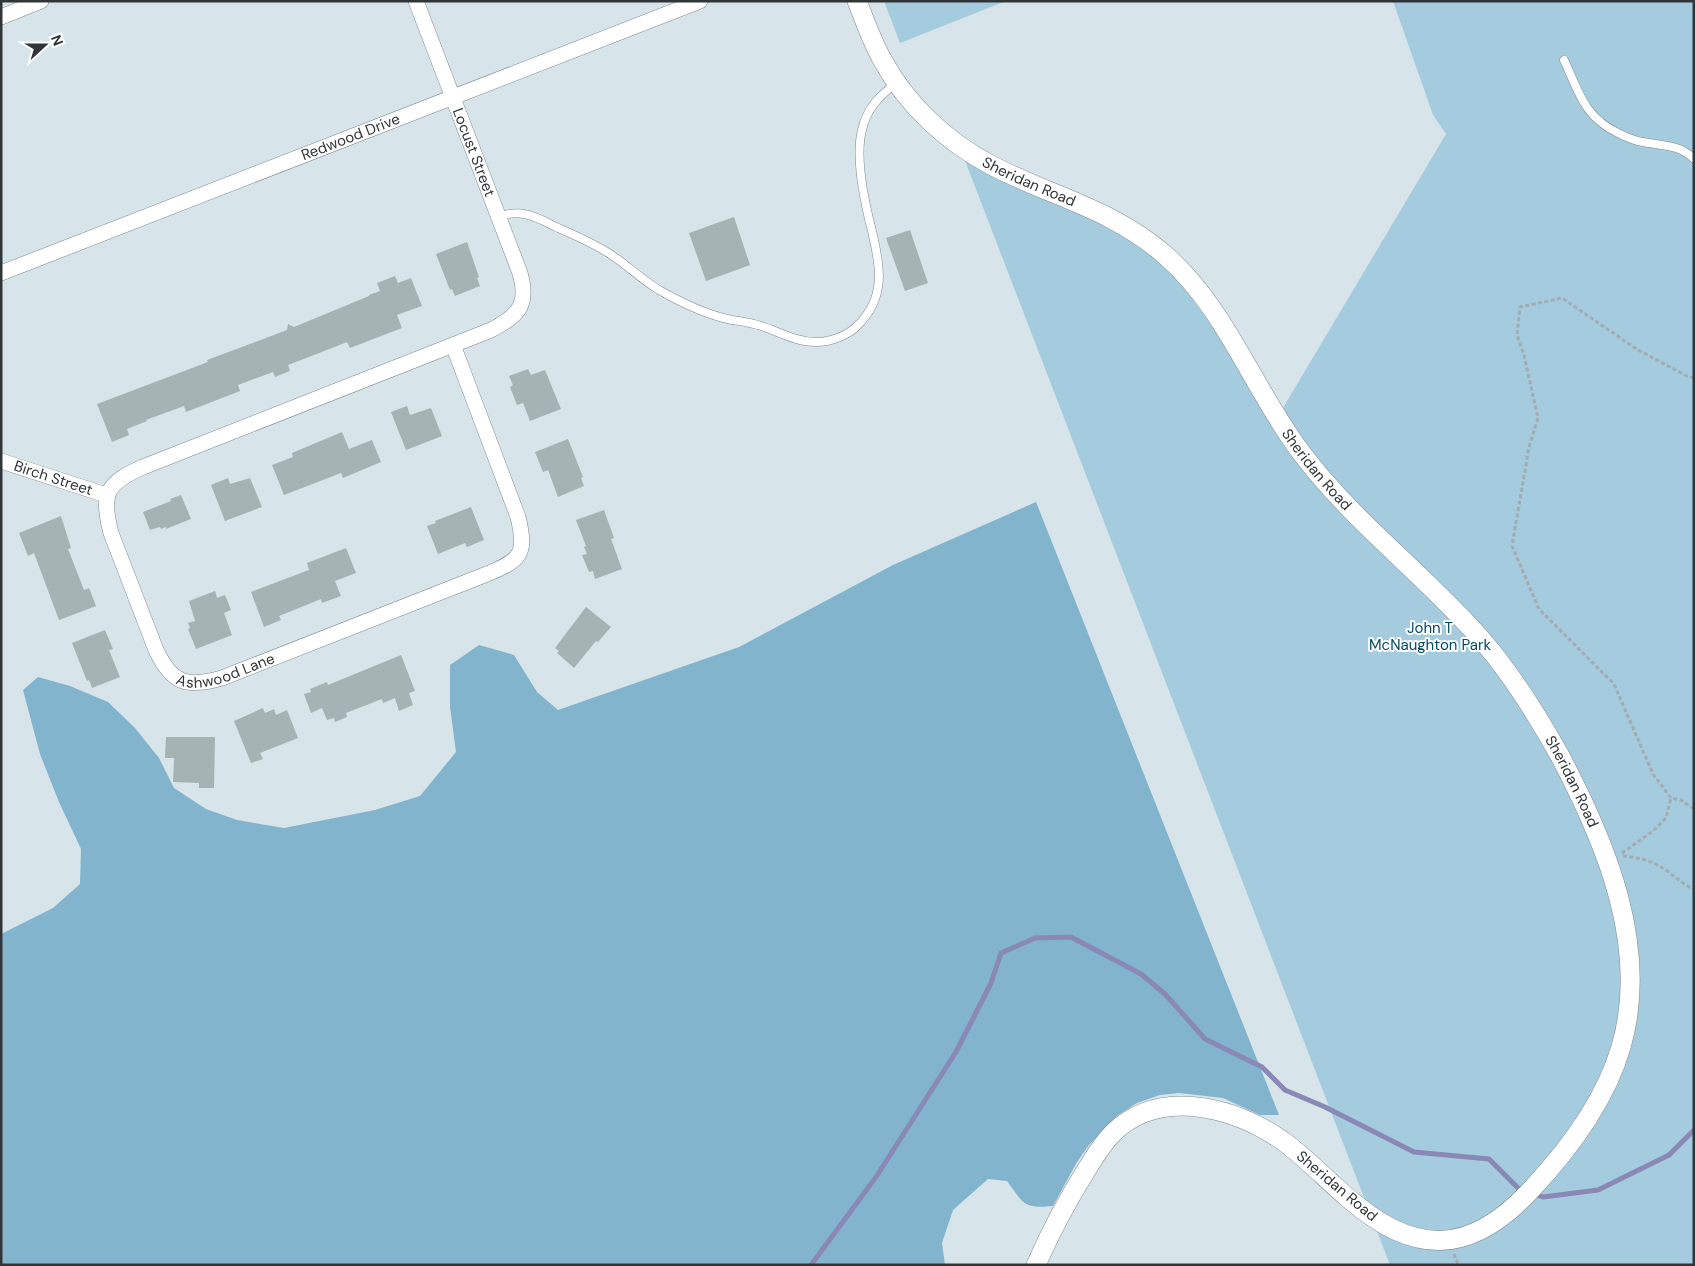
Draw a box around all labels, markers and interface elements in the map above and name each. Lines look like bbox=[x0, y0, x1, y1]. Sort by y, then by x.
north arrow bbox=[20, 20, 70, 70]
text: N bbox=[47, 32, 67, 48]
street label: Locust Street bbox=[448, 105, 500, 200]
street label: Redwood Drive bbox=[298, 109, 403, 165]
street label: Sheridan Road bbox=[979, 152, 1079, 211]
street label: Sheridan Road bbox=[1277, 425, 1356, 515]
street label: Birch Street bbox=[11, 456, 95, 500]
park label: John T McNaughton Park bbox=[1369, 618, 1491, 655]
street label: Ashwood Lane bbox=[173, 648, 277, 693]
street label: Sheridan Road bbox=[1541, 732, 1603, 831]
street label: Sheridan Road bbox=[1292, 1146, 1382, 1226]

